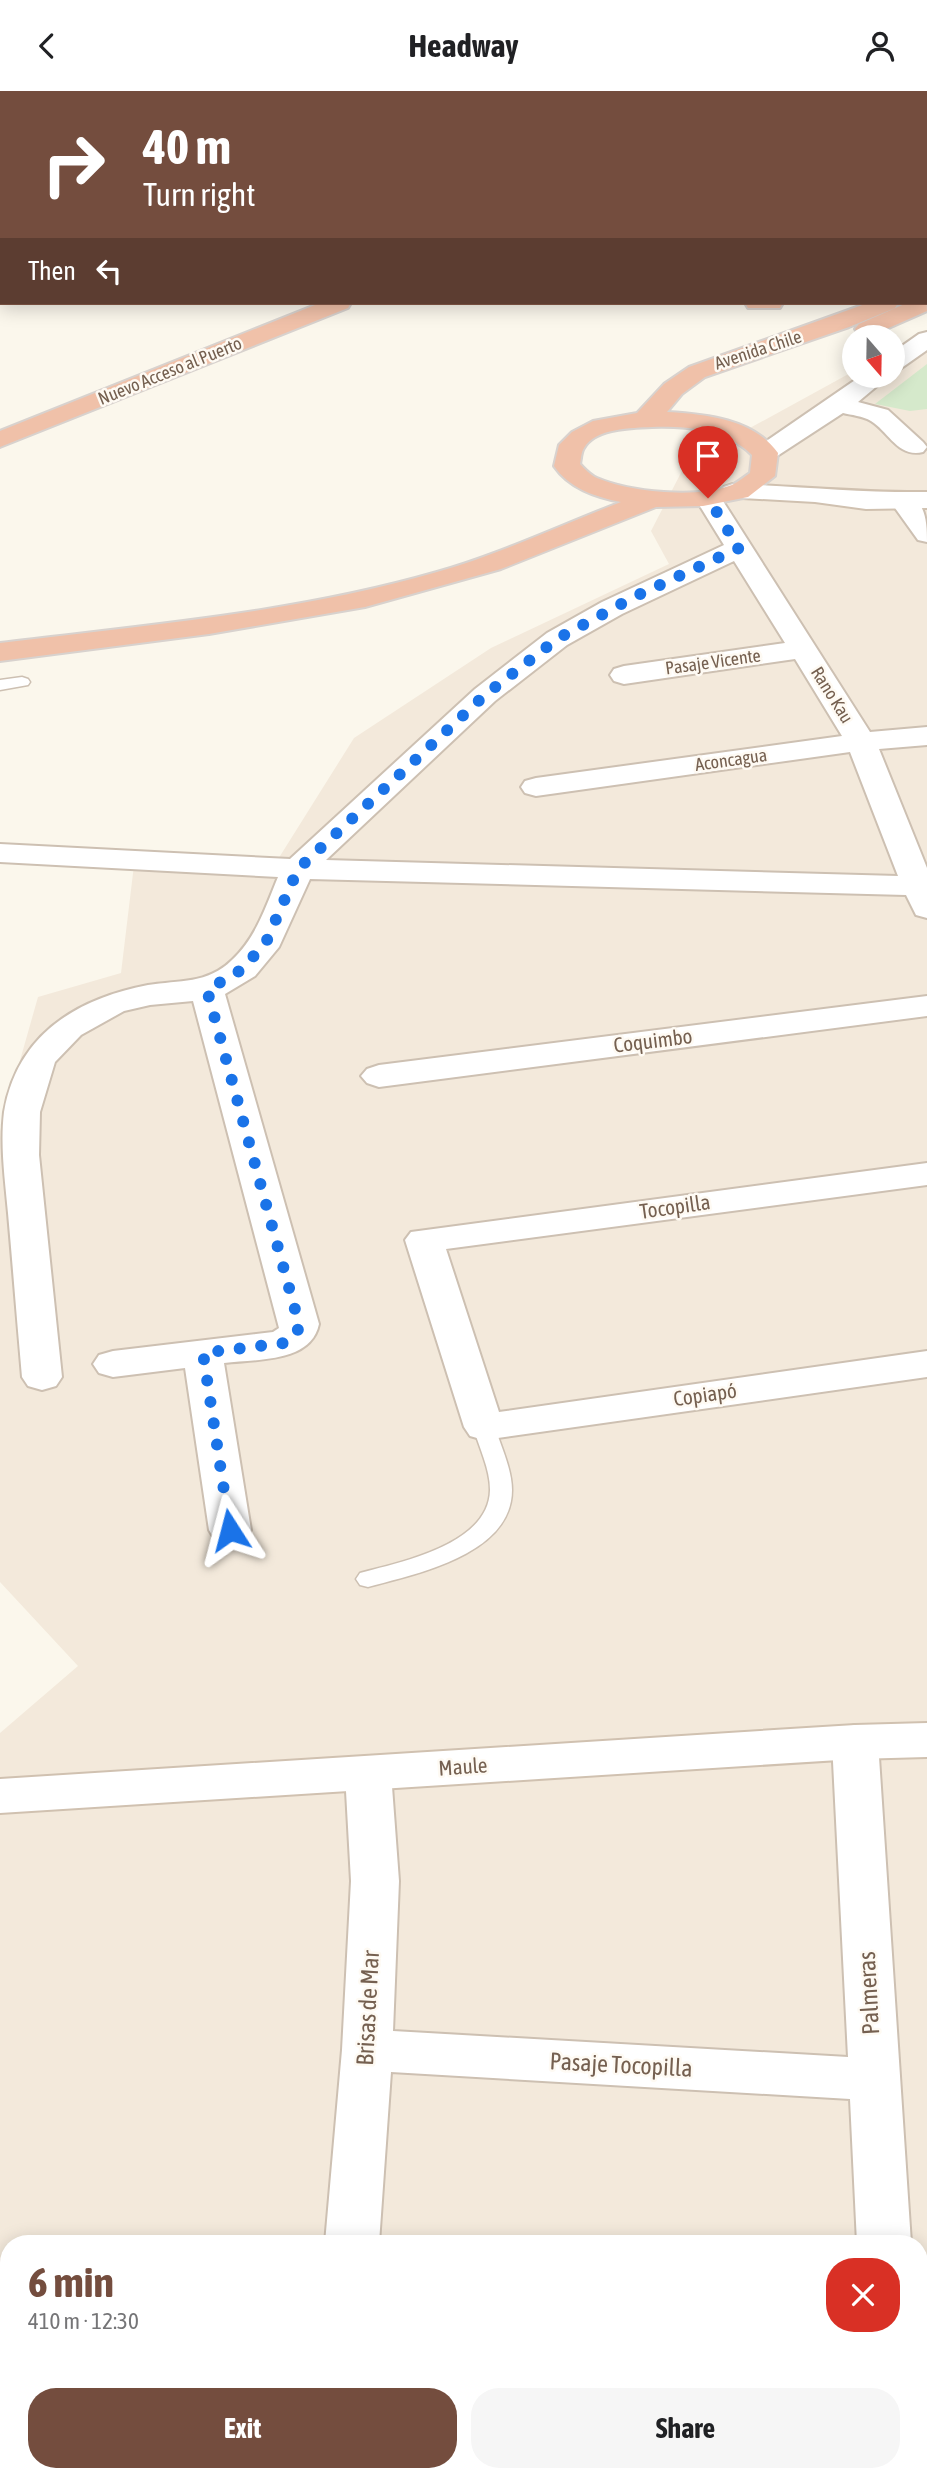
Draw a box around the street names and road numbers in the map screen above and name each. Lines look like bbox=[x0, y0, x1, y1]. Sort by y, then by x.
street label: Avenida Chile bbox=[712, 326, 804, 373]
street label: Nuevo Acceso al Puerto bbox=[95, 332, 245, 409]
street label: Pasaje Vicente bbox=[664, 644, 762, 679]
street label: Rano Kau bbox=[807, 663, 858, 727]
street label: Aconcagua bbox=[694, 744, 768, 775]
street label: Coquimbo bbox=[612, 1023, 694, 1057]
street label: Tocopilla bbox=[638, 1189, 712, 1223]
street label: Copiapó bbox=[672, 1378, 738, 1410]
street label: Maule bbox=[438, 1752, 488, 1780]
street label: Brisas de Mar bbox=[351, 1949, 384, 2066]
street label: Palmeras bbox=[853, 1951, 884, 2035]
street label: Pasaje Tocopilla bbox=[549, 2047, 693, 2082]

